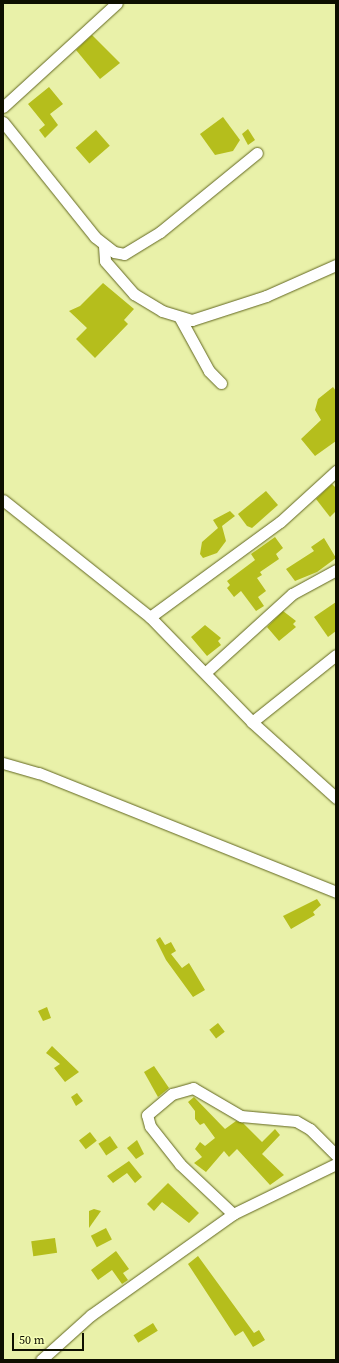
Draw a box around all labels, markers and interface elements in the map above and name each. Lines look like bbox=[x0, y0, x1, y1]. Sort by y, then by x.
scale bar bbox=[14, 1325, 86, 1351]
text: 50 m bbox=[19, 1332, 45, 1348]

